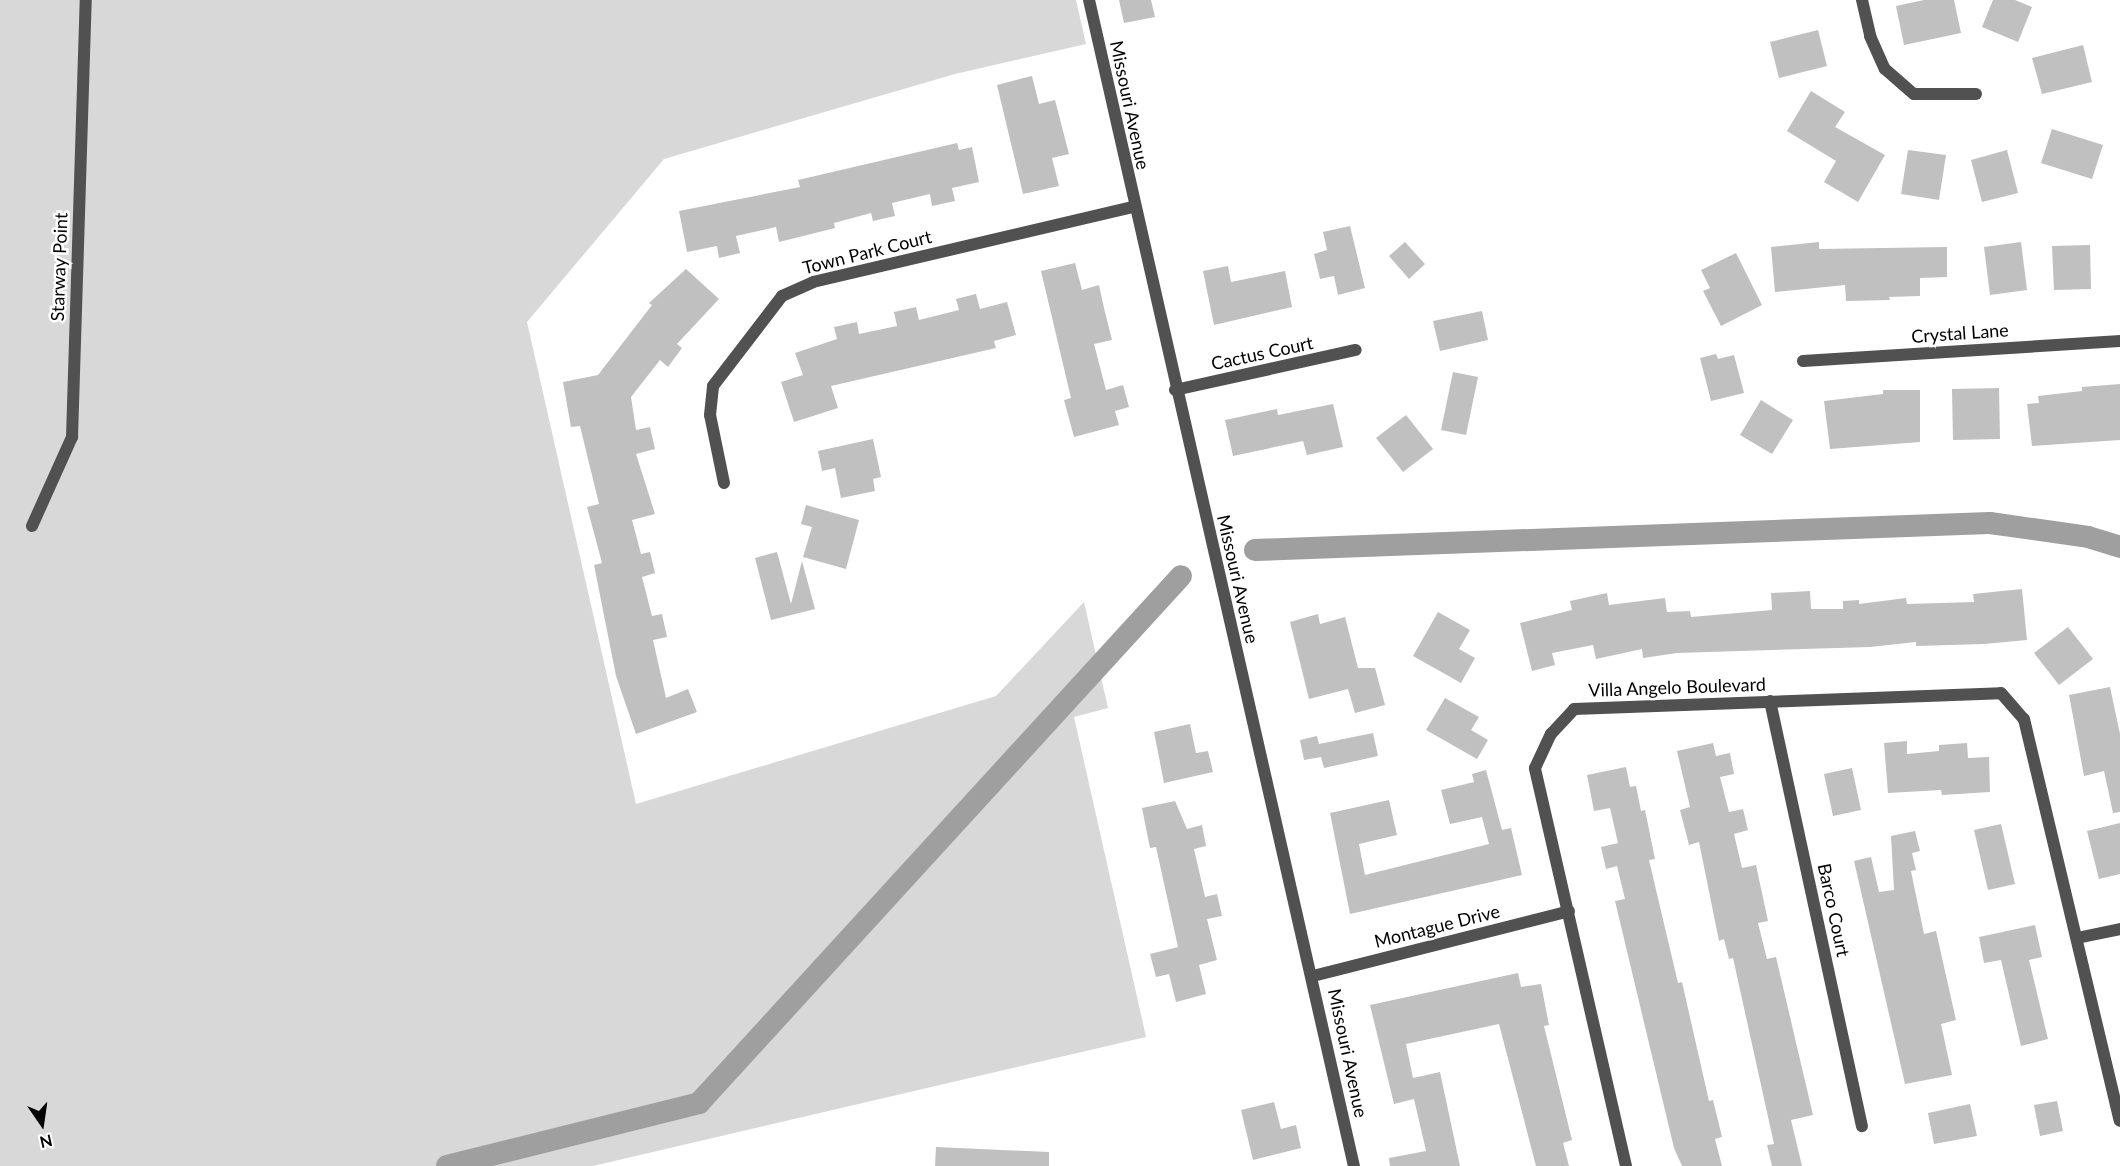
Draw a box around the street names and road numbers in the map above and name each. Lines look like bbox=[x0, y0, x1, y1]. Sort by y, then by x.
street label: Missouri Avenue bbox=[1106, 38, 1154, 172]
street label: Starway Point bbox=[46, 212, 72, 322]
street label: Town Park Court bbox=[800, 226, 934, 278]
street label: Crystal Lane bbox=[1911, 319, 2009, 347]
street label: Cactus Court bbox=[1209, 332, 1315, 374]
street label: Missouri Avenue bbox=[1213, 512, 1263, 646]
street label: Villa Angelo Boulevard bbox=[1588, 673, 1766, 701]
street label: Barco Court bbox=[1814, 861, 1854, 959]
street label: Montague Drive bbox=[1372, 900, 1502, 952]
street label: Missouri Avenue bbox=[1324, 986, 1372, 1120]

